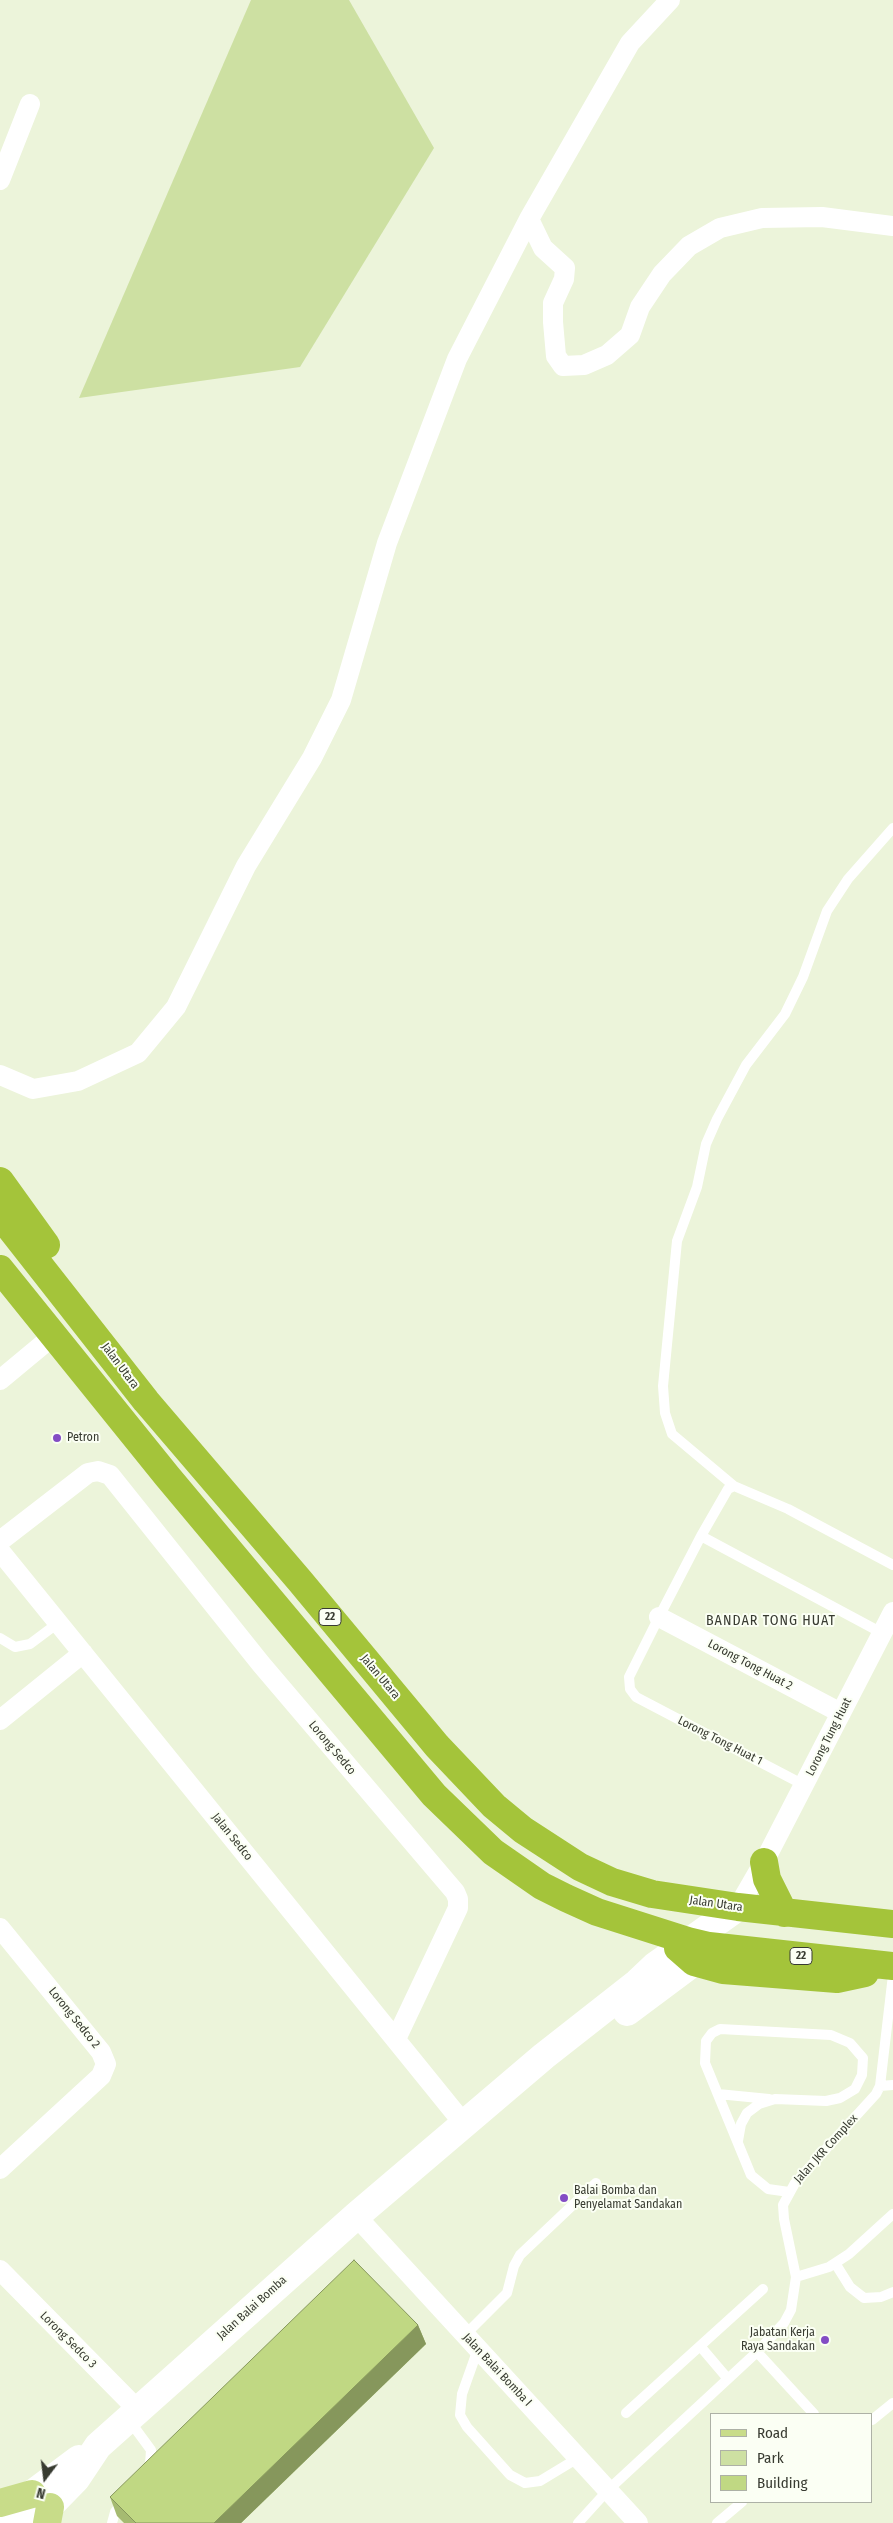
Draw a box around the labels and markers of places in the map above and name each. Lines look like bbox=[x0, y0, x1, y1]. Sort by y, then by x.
place label: Petron bbox=[67, 1431, 99, 1445]
marker: Petron bbox=[51, 1432, 63, 1444]
place label: Balai Bomba dan Penyelamat Sandakan bbox=[574, 2184, 682, 2212]
marker: Balai Bomba dan Penyelamat Sandakan bbox=[558, 2192, 570, 2204]
place label: Jabatan Kerja Raya Sandakan bbox=[741, 2326, 815, 2354]
marker: Jabatan Kerja Raya Sandakan bbox=[819, 2334, 831, 2346]

